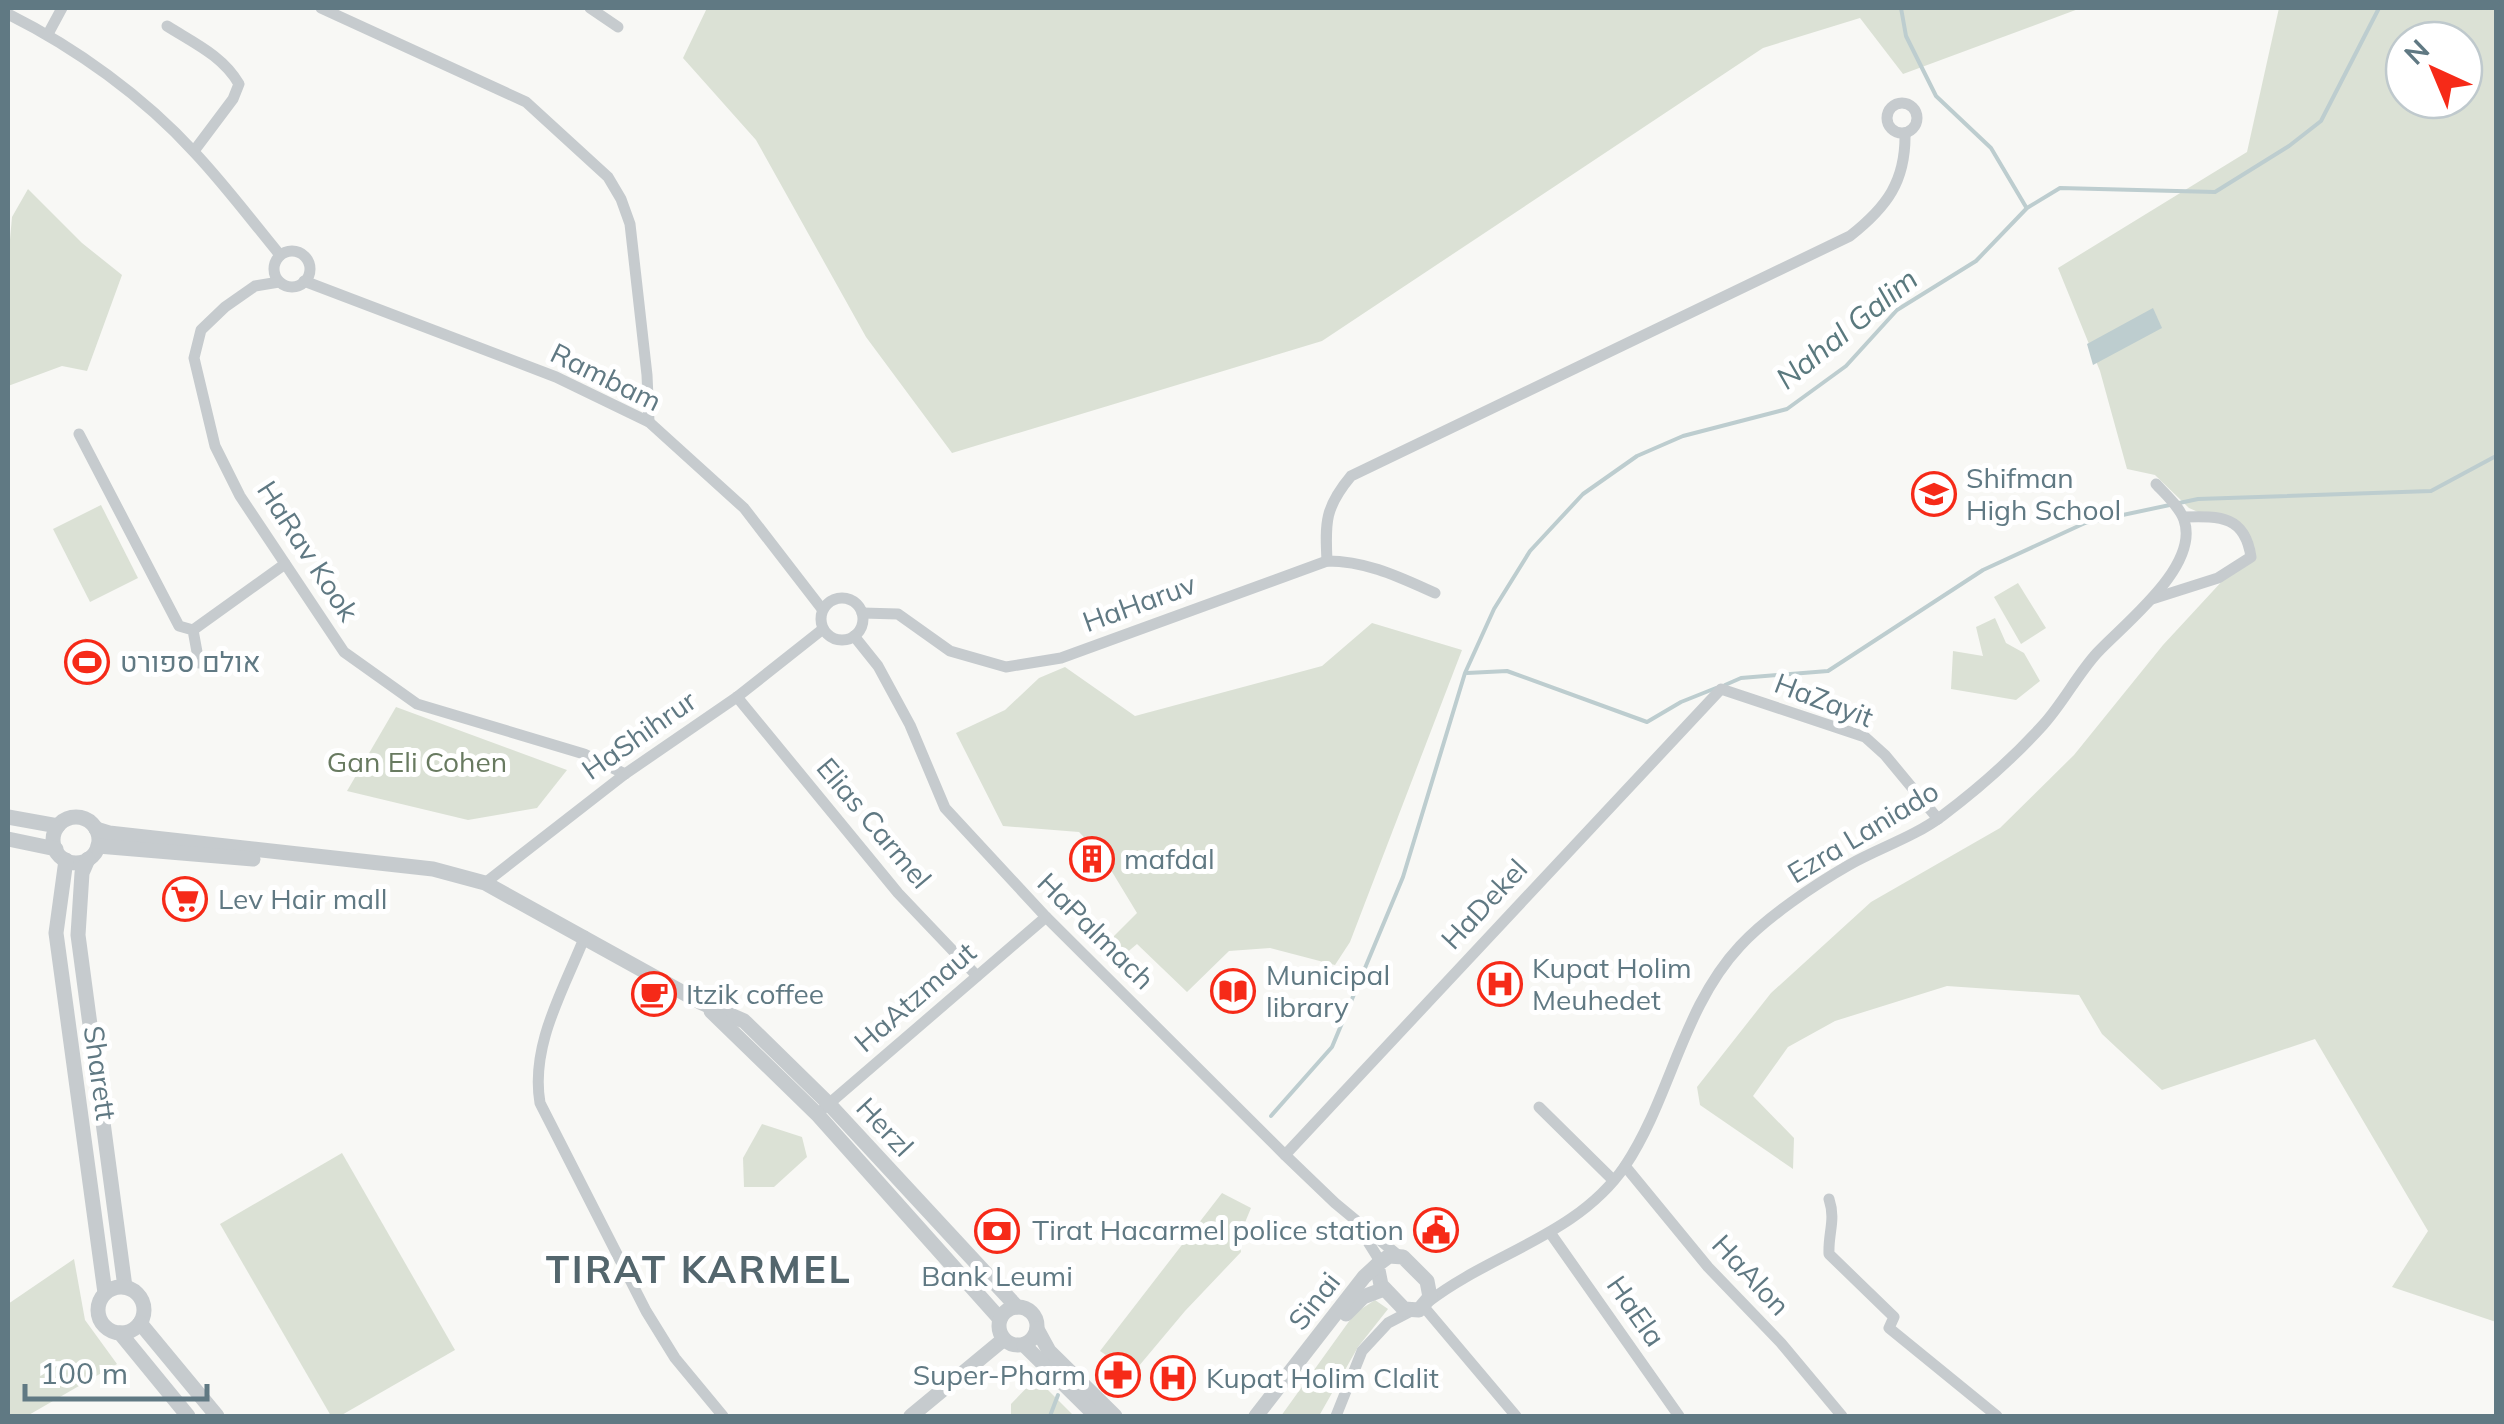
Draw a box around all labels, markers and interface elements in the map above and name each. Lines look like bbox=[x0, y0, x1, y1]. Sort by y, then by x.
north arrow bbox=[2384, 20, 2484, 120]
text: N bbox=[2397, 32, 2436, 72]
water label: Nahal Galim bbox=[1768, 259, 1925, 397]
street label: Rambam bbox=[545, 335, 667, 418]
place label: Shifman High School bbox=[1966, 460, 2121, 527]
school or university icon: Shifman High School bbox=[1911, 471, 1957, 517]
street label: HaRav Kook bbox=[250, 474, 367, 628]
street label: HaHaruv bbox=[1078, 566, 1200, 639]
sports icon: אולם ספורט bbox=[64, 639, 110, 685]
place label: אולם ספורט bbox=[120, 644, 260, 679]
street label: HaZayit bbox=[1770, 665, 1879, 734]
street label: HaShihrur bbox=[575, 682, 703, 787]
park label: Gan Eli Cohen bbox=[327, 744, 507, 779]
street label: Elias Carmel bbox=[810, 750, 939, 895]
street label: Ezra Laniado bbox=[1781, 773, 1945, 890]
building icon: mafdal bbox=[1069, 836, 1115, 882]
place label: mafdal bbox=[1124, 841, 1215, 876]
street label: HaDekel bbox=[1433, 851, 1534, 956]
street label: HaPalmach bbox=[1031, 865, 1162, 996]
supermarket icon: Lev Hair mall bbox=[162, 876, 208, 922]
place label: Lev Hair mall bbox=[218, 881, 387, 916]
street label: HaAtzmaut bbox=[847, 934, 983, 1059]
place label: Kupat Holim Meuhedet bbox=[1532, 950, 1692, 1017]
place label: Municipal library bbox=[1266, 957, 1390, 1024]
hospital icon: Kupat Holim Meuhedet bbox=[1477, 961, 1523, 1007]
library icon: Municipal library bbox=[1210, 968, 1256, 1014]
cafe icon: Itzik coffee bbox=[631, 971, 677, 1017]
place label: Itzik coffee bbox=[686, 976, 824, 1011]
street label: Sharett bbox=[77, 1023, 124, 1123]
street label: Herzl bbox=[849, 1090, 921, 1163]
public building icon: Tirat Hacarmel police station bbox=[1413, 1207, 1459, 1253]
bank icon: Bank Leumi bbox=[974, 1208, 1020, 1254]
place label: Tirat Hacarmel police station bbox=[1032, 1212, 1404, 1247]
street label: HaAlon bbox=[1705, 1227, 1798, 1322]
district label: TIRAT KARMEL bbox=[546, 1245, 852, 1293]
place label: Bank Leumi bbox=[921, 1258, 1073, 1293]
street label: Sinai bbox=[1280, 1265, 1347, 1337]
street label: HaEla bbox=[1600, 1269, 1673, 1353]
scale bar bbox=[25, 1339, 208, 1401]
pharmacy icon: Super-Pharm bbox=[1095, 1352, 1141, 1398]
text: 100 m bbox=[40, 1354, 128, 1392]
hospital icon: Kupat Holim Clalit bbox=[1150, 1355, 1196, 1401]
place label: Super-Pharm bbox=[913, 1357, 1086, 1392]
place label: Kupat Holim Clalit bbox=[1206, 1360, 1439, 1395]

